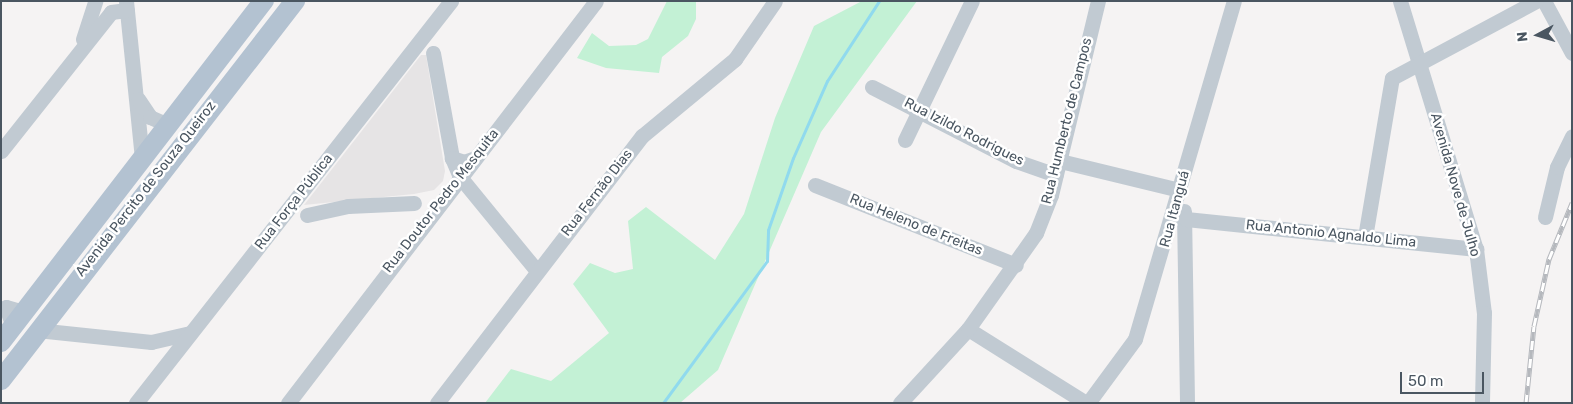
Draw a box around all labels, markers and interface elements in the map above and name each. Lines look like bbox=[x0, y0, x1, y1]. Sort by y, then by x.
north arrow bbox=[1513, 10, 1563, 60]
text: N bbox=[1514, 31, 1532, 43]
street label: Rua Humberto de Campos bbox=[1038, 36, 1096, 206]
street label: Rua Izildo Rodrigues bbox=[901, 95, 1027, 169]
street label: Avenida Percito de Souza Queiroz bbox=[72, 98, 220, 280]
street label: Avenida Nove de Julho bbox=[1426, 111, 1484, 259]
street label: Rua Doutor Pedro Mesquita bbox=[379, 126, 503, 276]
street label: Rua Fernão Dias bbox=[558, 146, 636, 240]
street label: Rua Força Pública bbox=[251, 151, 337, 253]
street label: Rua Itanguá bbox=[1157, 169, 1193, 249]
street label: Rua Heleno de Freitas bbox=[847, 191, 985, 259]
street label: Rua Antonio Agnaldo Lima bbox=[1245, 217, 1417, 251]
scale bar bbox=[1403, 362, 1487, 394]
text: 50 m bbox=[1408, 372, 1443, 390]

